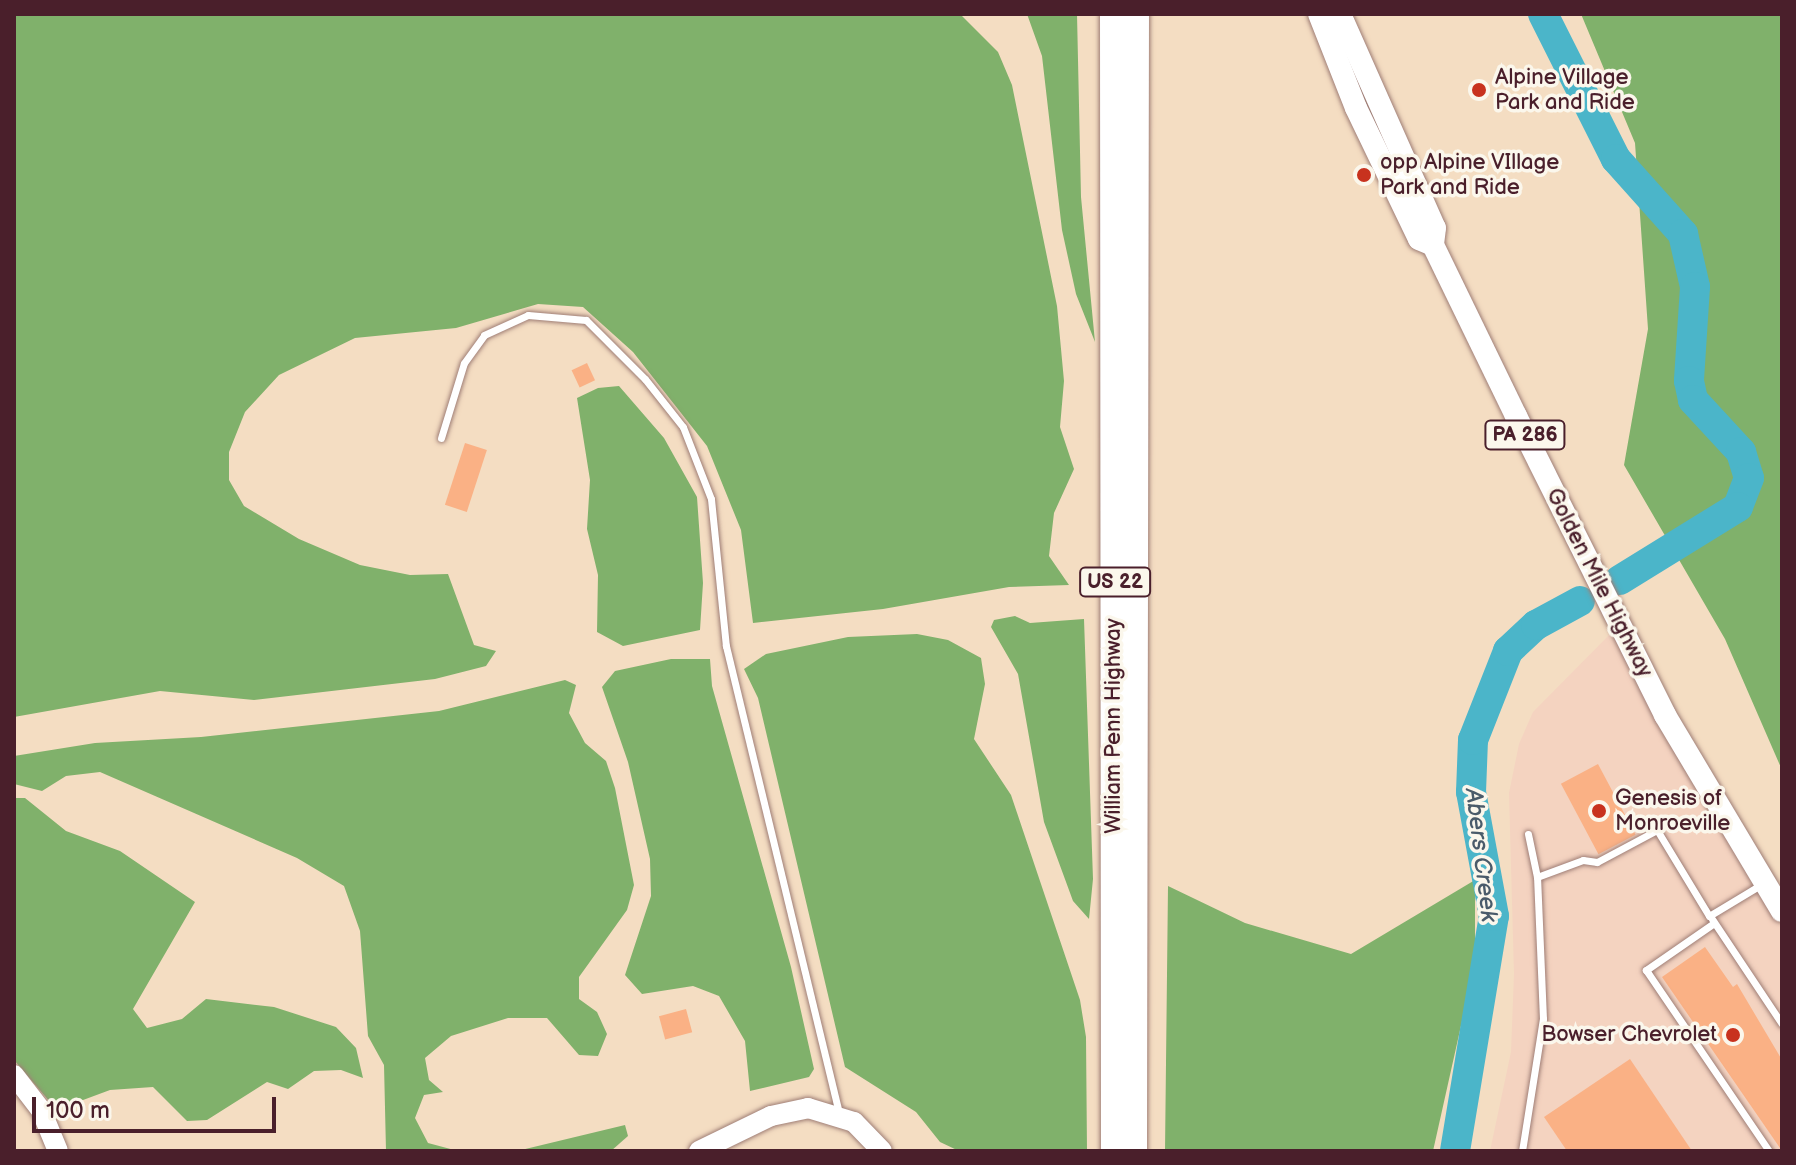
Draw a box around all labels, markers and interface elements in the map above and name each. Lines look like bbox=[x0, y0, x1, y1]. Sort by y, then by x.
place label: Alpine Village Park and Ride bbox=[1495, 64, 1635, 116]
marker: Alpine Village Park and Ride bbox=[1470, 81, 1488, 99]
place label: opp Alpine VIllage Park and Ride bbox=[1380, 149, 1560, 200]
marker: opp Alpine VIllage Park and Ride bbox=[1355, 166, 1373, 184]
road number: PA 286 bbox=[1483, 419, 1567, 451]
street label: Golden Mile Highway bbox=[1540, 484, 1658, 682]
road number: US 22 bbox=[1079, 566, 1151, 598]
street label: William Penn Highway bbox=[1101, 618, 1127, 834]
place label: Genesis of Monroeville bbox=[1615, 785, 1730, 836]
water label: Abers Creek bbox=[1459, 787, 1503, 923]
marker: Genesis of Monroeville bbox=[1590, 802, 1608, 820]
place label: Bowser Chevrolet bbox=[1541, 1022, 1717, 1048]
marker: Bowser Chevrolet bbox=[1724, 1026, 1742, 1044]
scale bar bbox=[36, 1081, 280, 1131]
text: 100 m bbox=[46, 1096, 110, 1125]

